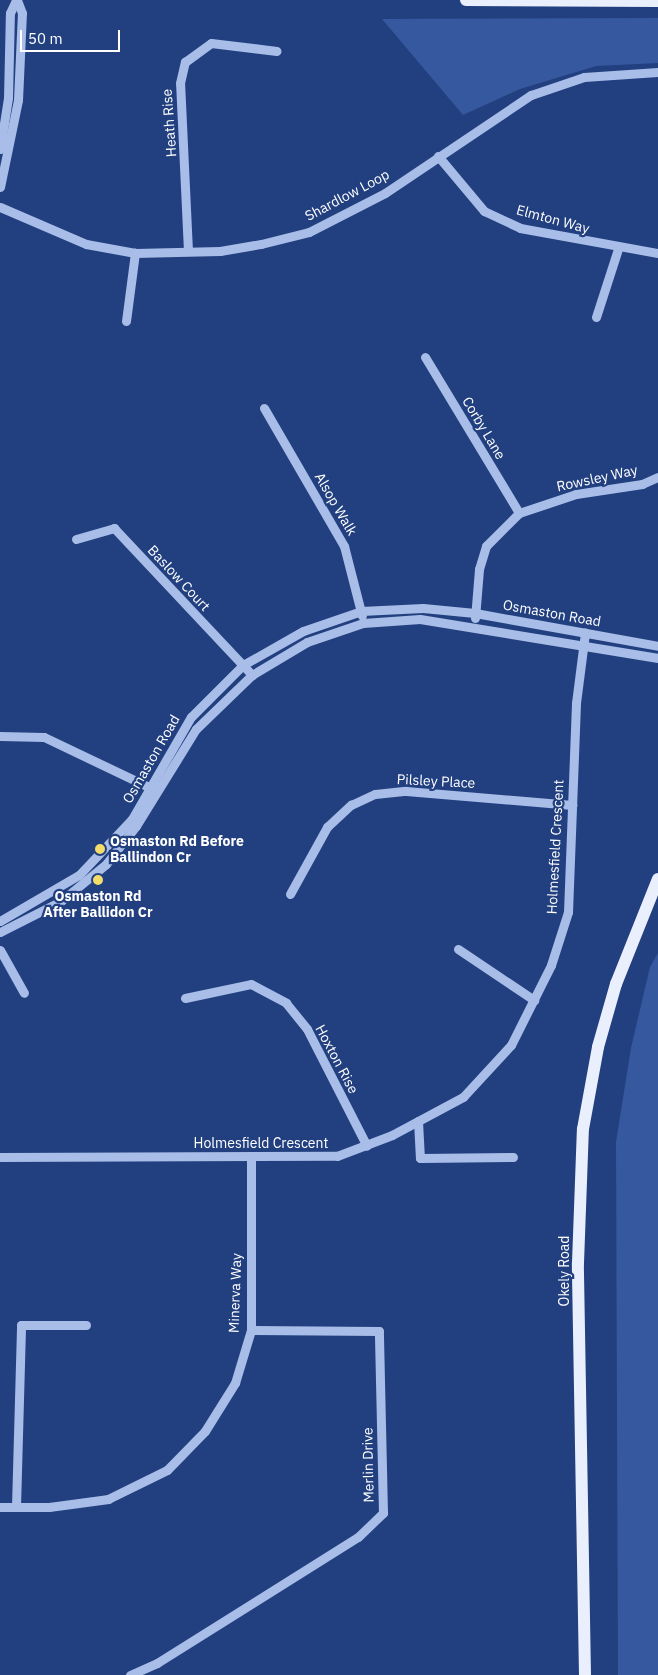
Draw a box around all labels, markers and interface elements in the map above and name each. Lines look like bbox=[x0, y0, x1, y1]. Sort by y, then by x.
scale bar bbox=[22, 20, 122, 52]
text: 50 m bbox=[28, 29, 63, 48]
street label: Heath Rise bbox=[158, 88, 180, 158]
street label: Shardlow Loop bbox=[302, 166, 392, 224]
street label: Elmton Way bbox=[515, 201, 591, 237]
street label: Corby Lane bbox=[459, 394, 509, 462]
street label: Rowsley Way bbox=[555, 461, 639, 495]
street label: Alsop Walk bbox=[311, 470, 361, 538]
street label: Baslow Court bbox=[144, 542, 214, 614]
street label: Osmaston Road bbox=[502, 596, 602, 630]
street label: Osmaston Road bbox=[119, 712, 183, 806]
street label: Pilsley Place bbox=[396, 771, 476, 791]
street label: Holmesfield Crescent bbox=[543, 779, 567, 915]
place label: Osmaston Rd Before Ballindon Cr bbox=[110, 833, 244, 866]
marker: Osmaston Rd Before Ballindon Cr bbox=[94, 843, 106, 855]
marker: Osmaston Rd After Ballidon Cr bbox=[92, 874, 104, 886]
place label: Osmaston Rd After Ballidon Cr bbox=[43, 888, 153, 920]
street label: Hoxton Rise bbox=[312, 1022, 362, 1096]
street label: Holmesfield Crescent bbox=[194, 1135, 328, 1151]
street label: Okely Road bbox=[556, 1236, 572, 1306]
street label: Minerva Way bbox=[225, 1253, 245, 1333]
street label: Merlin Drive bbox=[359, 1427, 377, 1503]

